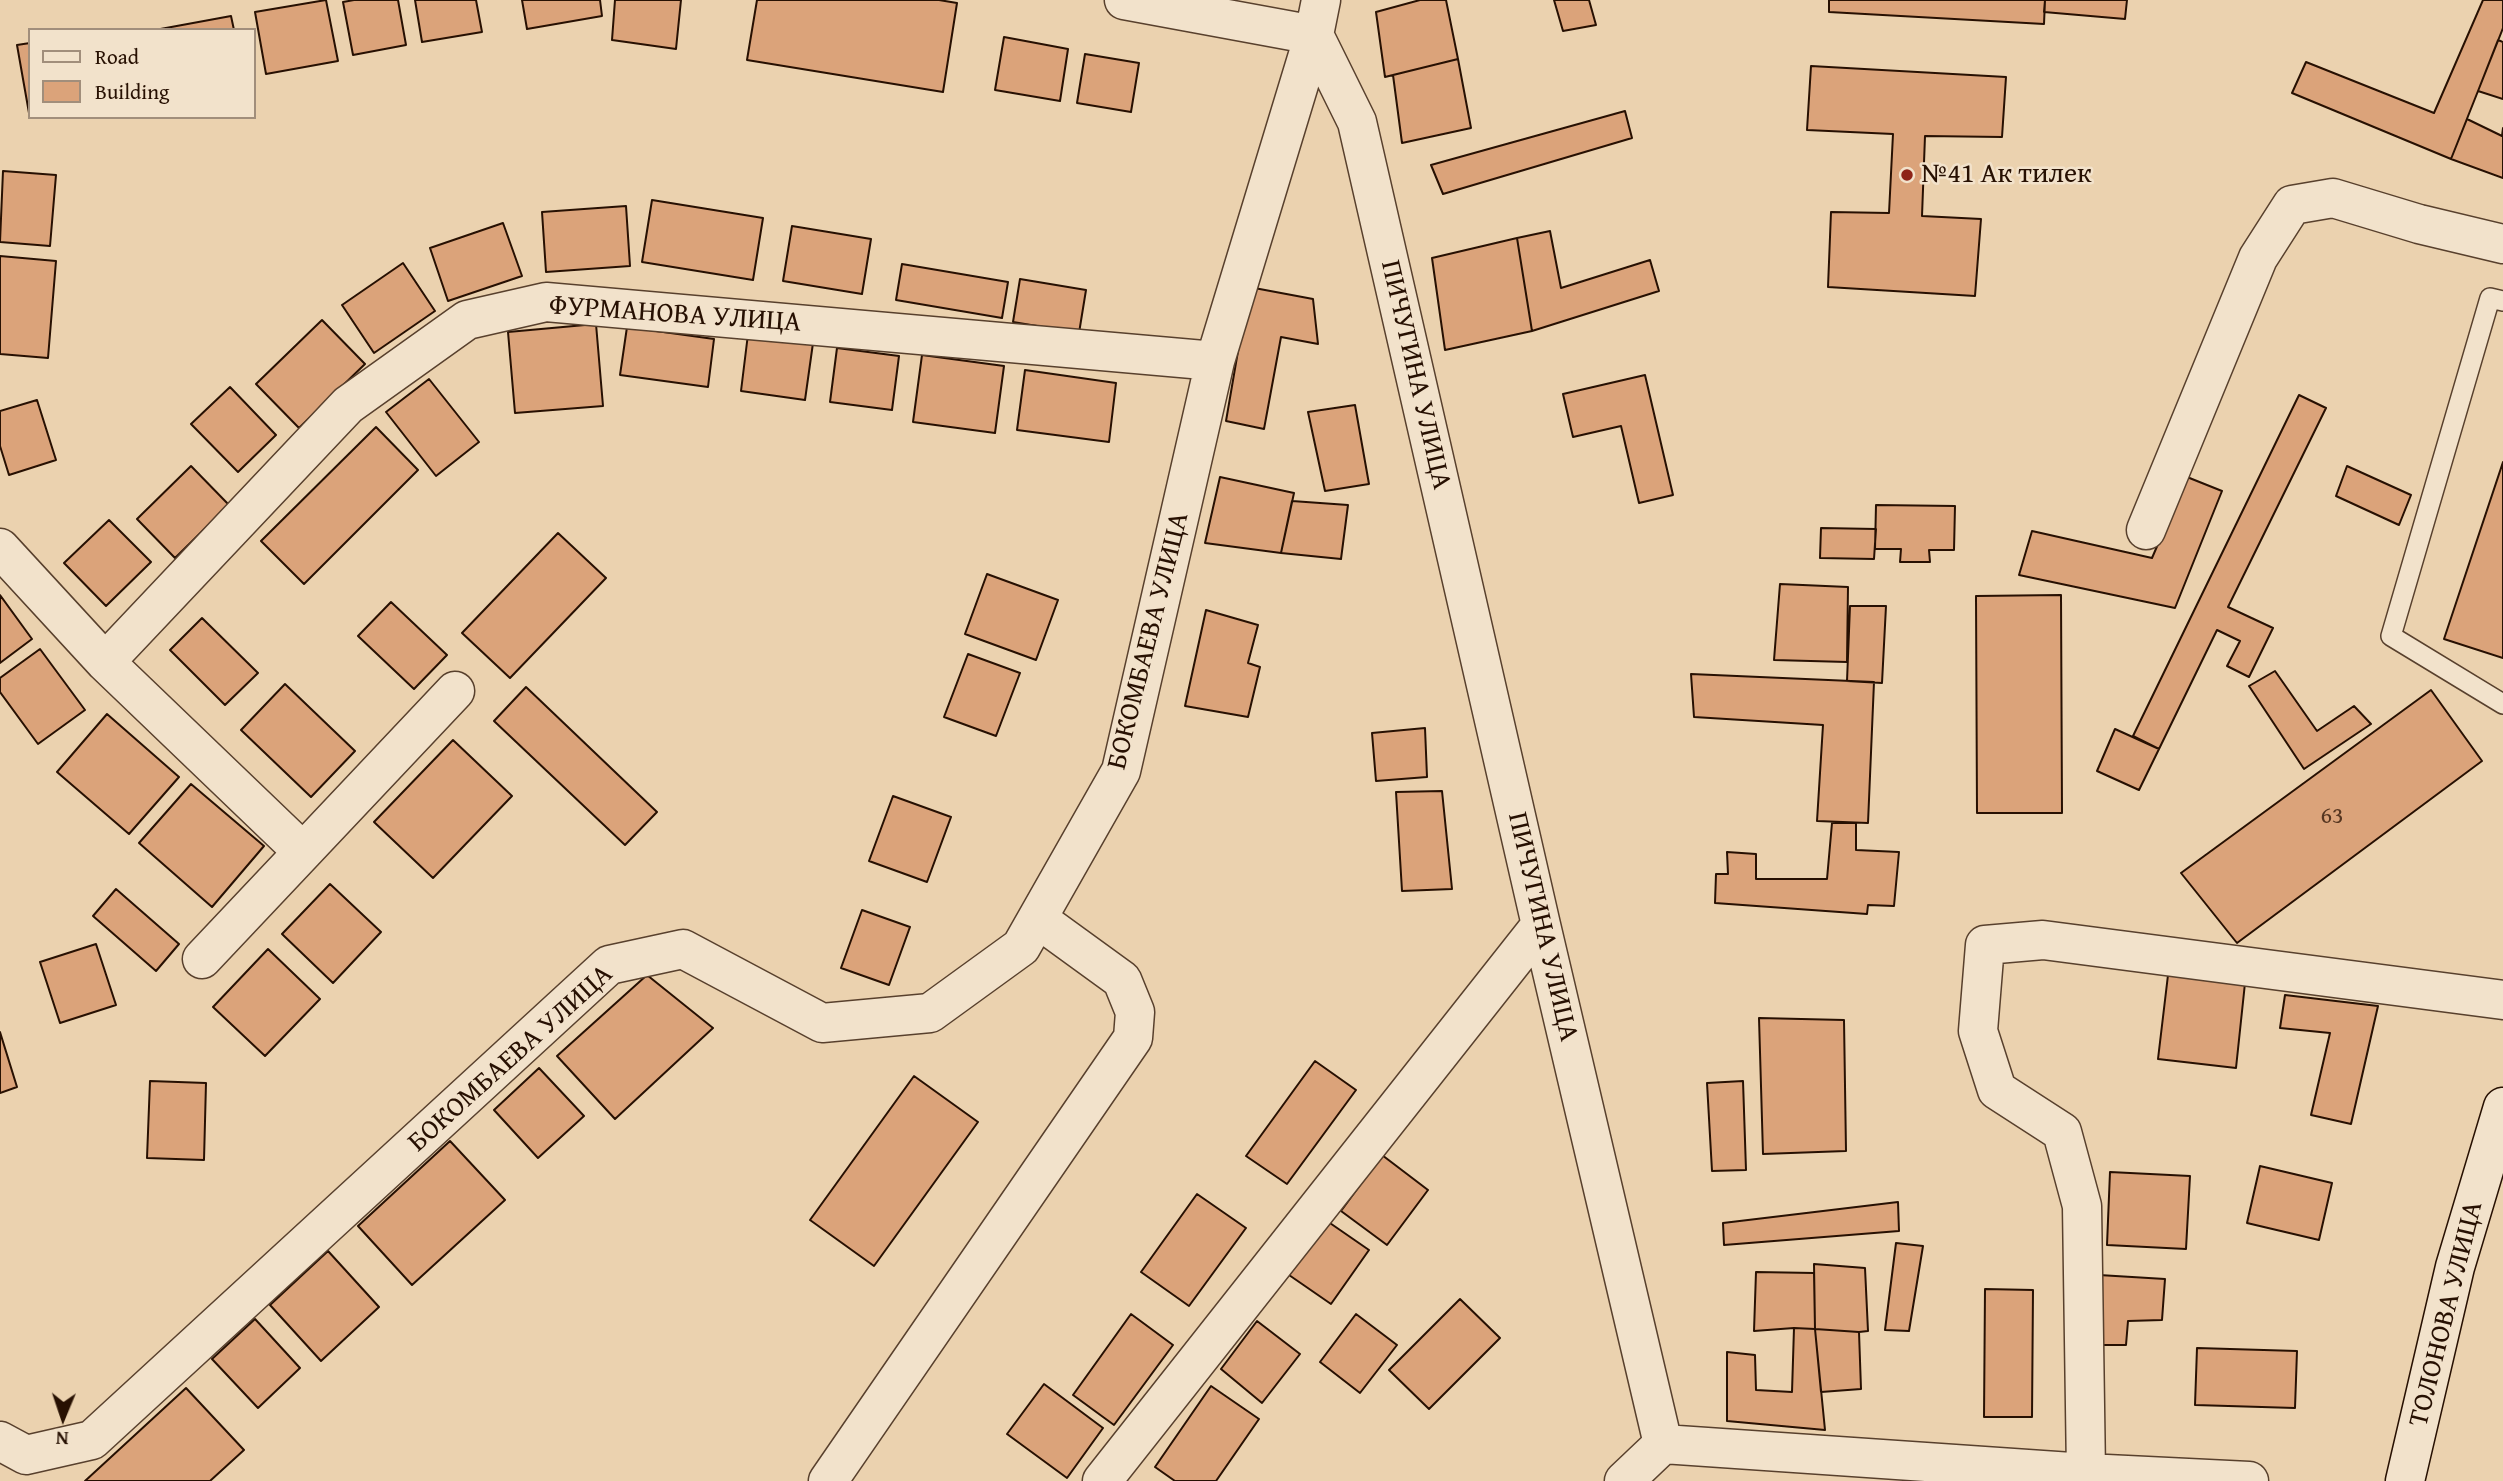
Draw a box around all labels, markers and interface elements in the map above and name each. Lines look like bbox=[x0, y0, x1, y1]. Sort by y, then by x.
legend bbox=[28, 28, 256, 119]
text: Road bbox=[95, 41, 139, 72]
text: Building bbox=[95, 76, 169, 107]
place label: №41 Ак тилек bbox=[1921, 158, 2092, 192]
marker: №41 Ак тилек bbox=[1899, 167, 1915, 183]
street label: ПИЧУГИНА УЛИЦА bbox=[1372, 257, 1458, 493]
street label: ФУРМАНОВА УЛИЦА bbox=[548, 289, 802, 341]
street label: БОКОМБАЕВА УЛИЦА bbox=[1101, 509, 1197, 773]
house number: 63 bbox=[2320, 803, 2344, 831]
street label: ПИЧУГИНА УЛИЦА bbox=[1499, 809, 1585, 1045]
street label: БОКОМБАЕВА УЛИЦА bbox=[402, 958, 620, 1160]
street label: ТОЛОНОВА УЛИЦА bbox=[2403, 1198, 2491, 1430]
north arrow bbox=[28, 1383, 98, 1453]
text: N bbox=[55, 1425, 69, 1453]

